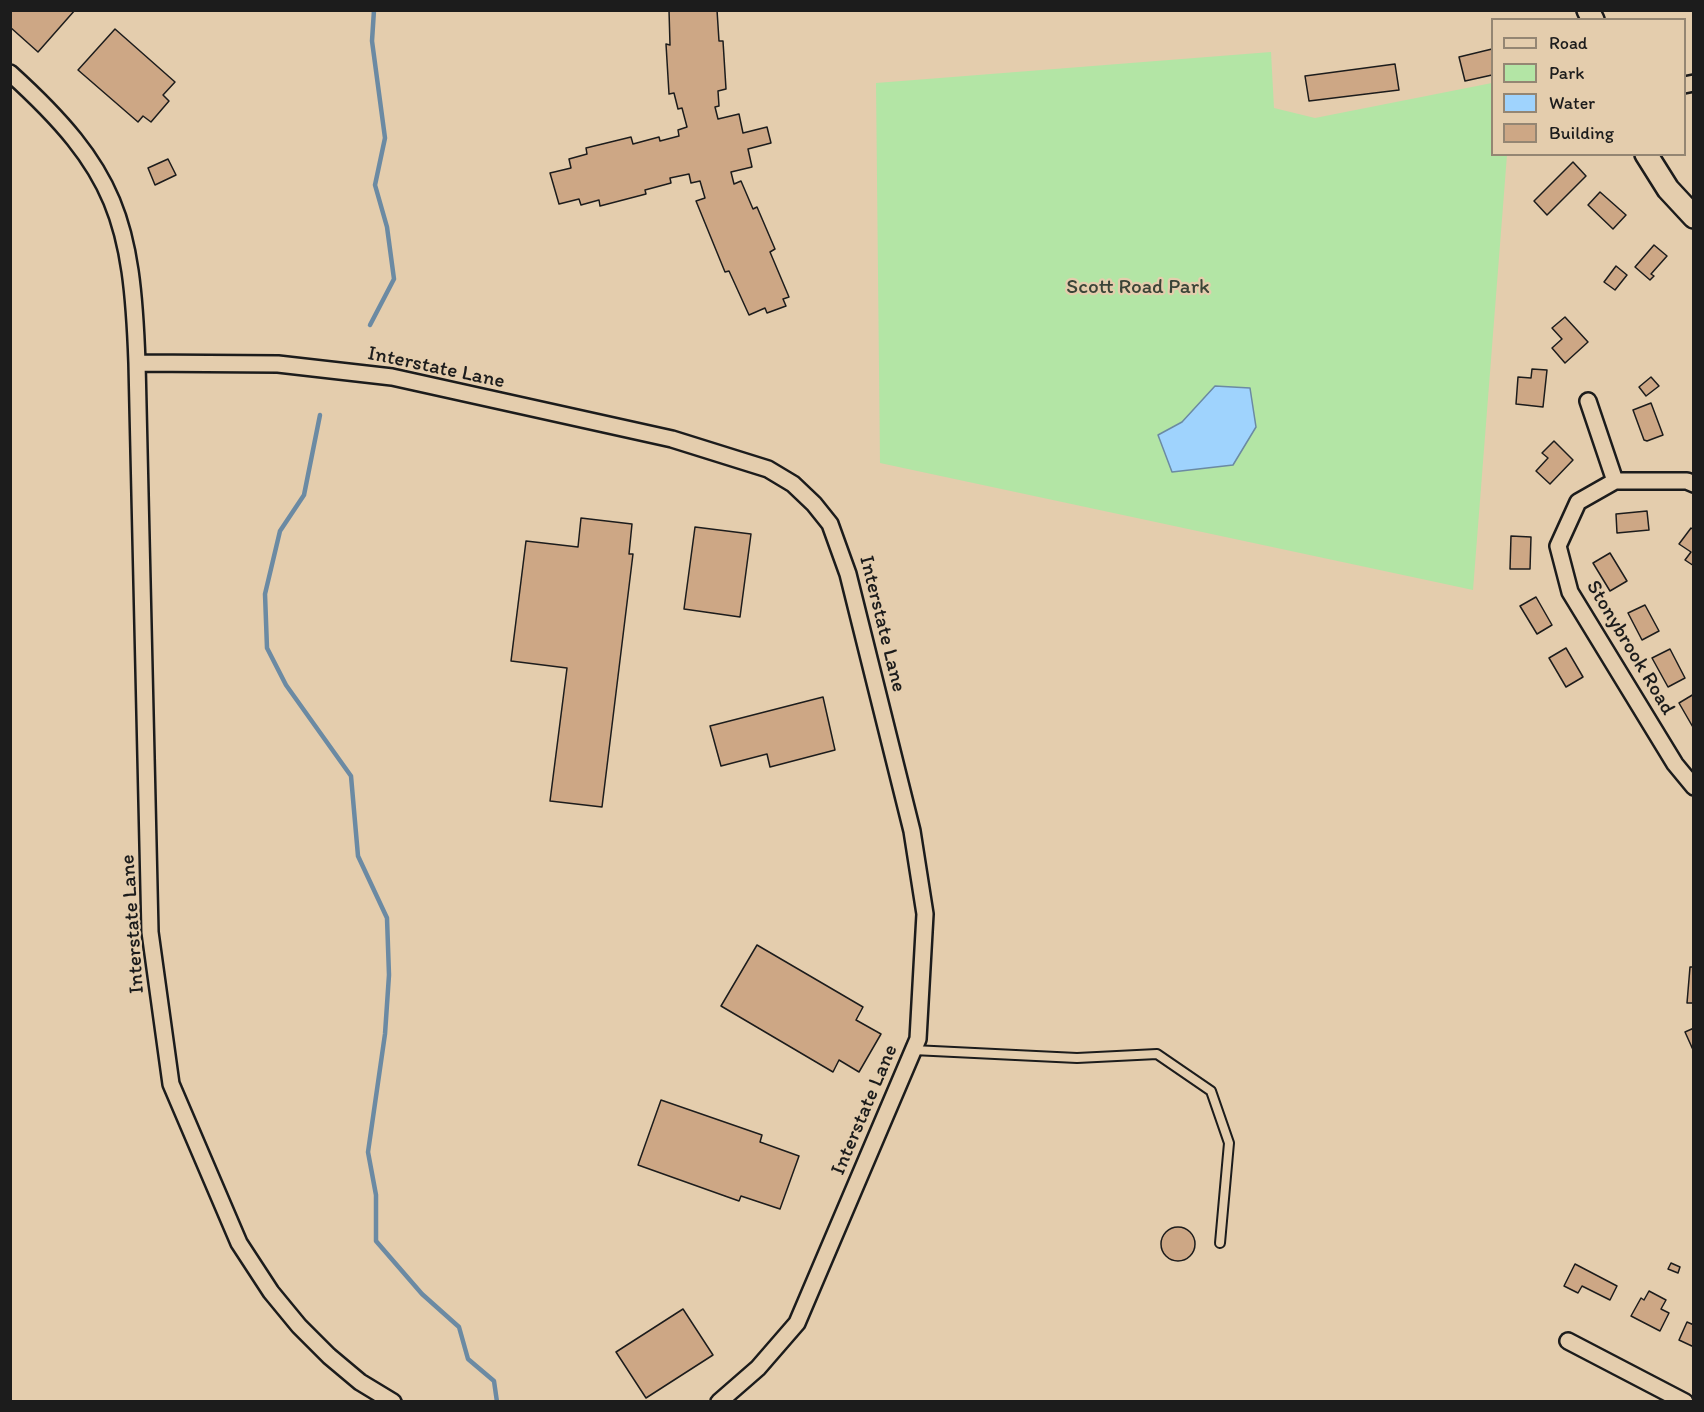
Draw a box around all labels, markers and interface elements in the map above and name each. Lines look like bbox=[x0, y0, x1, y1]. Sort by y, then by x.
legend bbox=[1491, 18, 1686, 156]
text: Road bbox=[1549, 32, 1588, 54]
text: Park bbox=[1549, 62, 1584, 84]
text: Water bbox=[1549, 92, 1595, 114]
text: Building bbox=[1549, 122, 1614, 144]
park label: Scott Road Park bbox=[1066, 275, 1210, 301]
street label: Interstate Lane bbox=[365, 341, 507, 395]
street label: Interstate Lane bbox=[853, 553, 911, 695]
street label: Stonybrook Road bbox=[1580, 576, 1680, 720]
street label: Interstate Lane bbox=[116, 854, 150, 994]
street label: Interstate Lane bbox=[826, 1041, 904, 1179]

